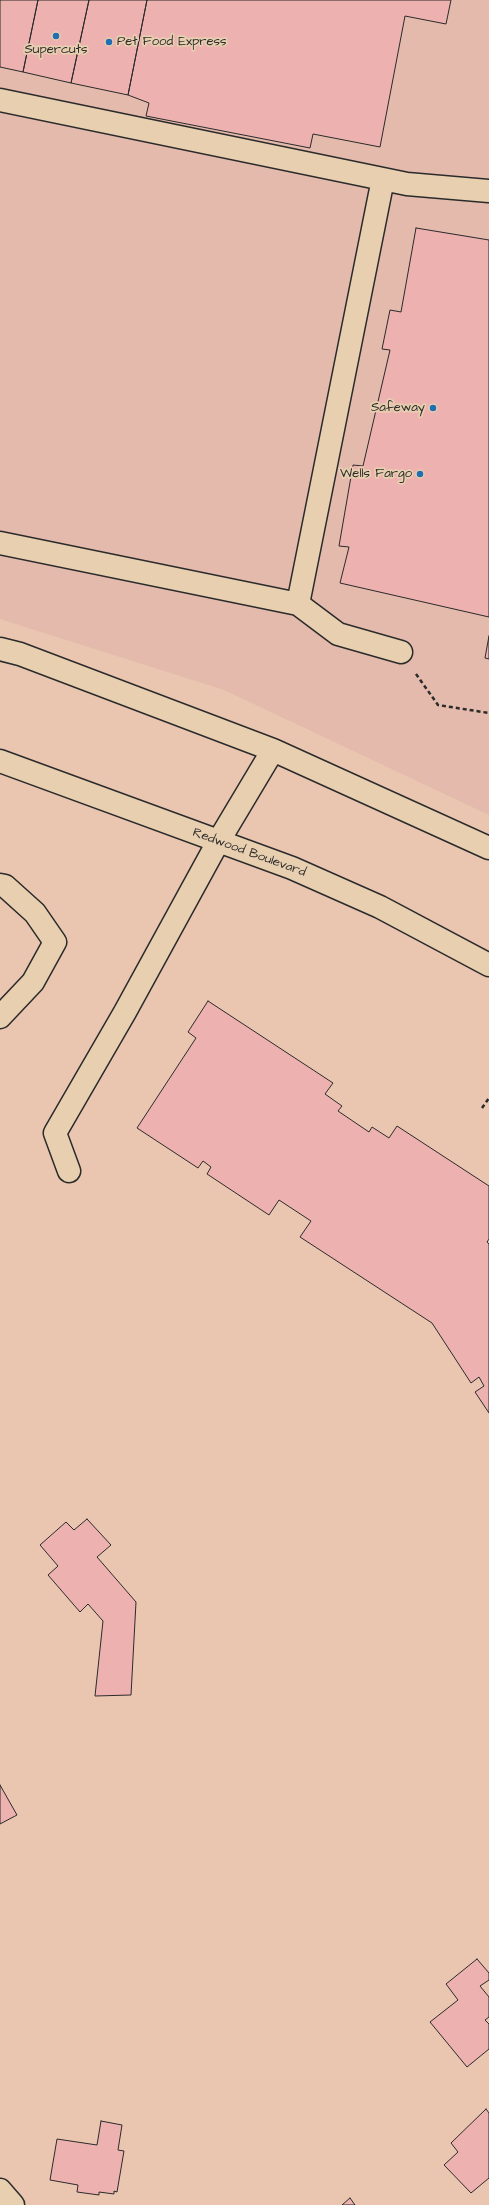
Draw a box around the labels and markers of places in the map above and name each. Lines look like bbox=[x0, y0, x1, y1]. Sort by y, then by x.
marker: Supercuts bbox=[51, 31, 61, 41]
place label: Pet Food Express bbox=[117, 34, 227, 50]
marker: Pet Food Express bbox=[104, 37, 114, 47]
place label: Supercuts bbox=[24, 42, 88, 58]
place label: Safeway bbox=[371, 400, 425, 416]
marker: Safeway bbox=[428, 403, 438, 413]
place label: Wells Fargo bbox=[340, 466, 412, 482]
marker: Wells Fargo bbox=[415, 469, 425, 479]

